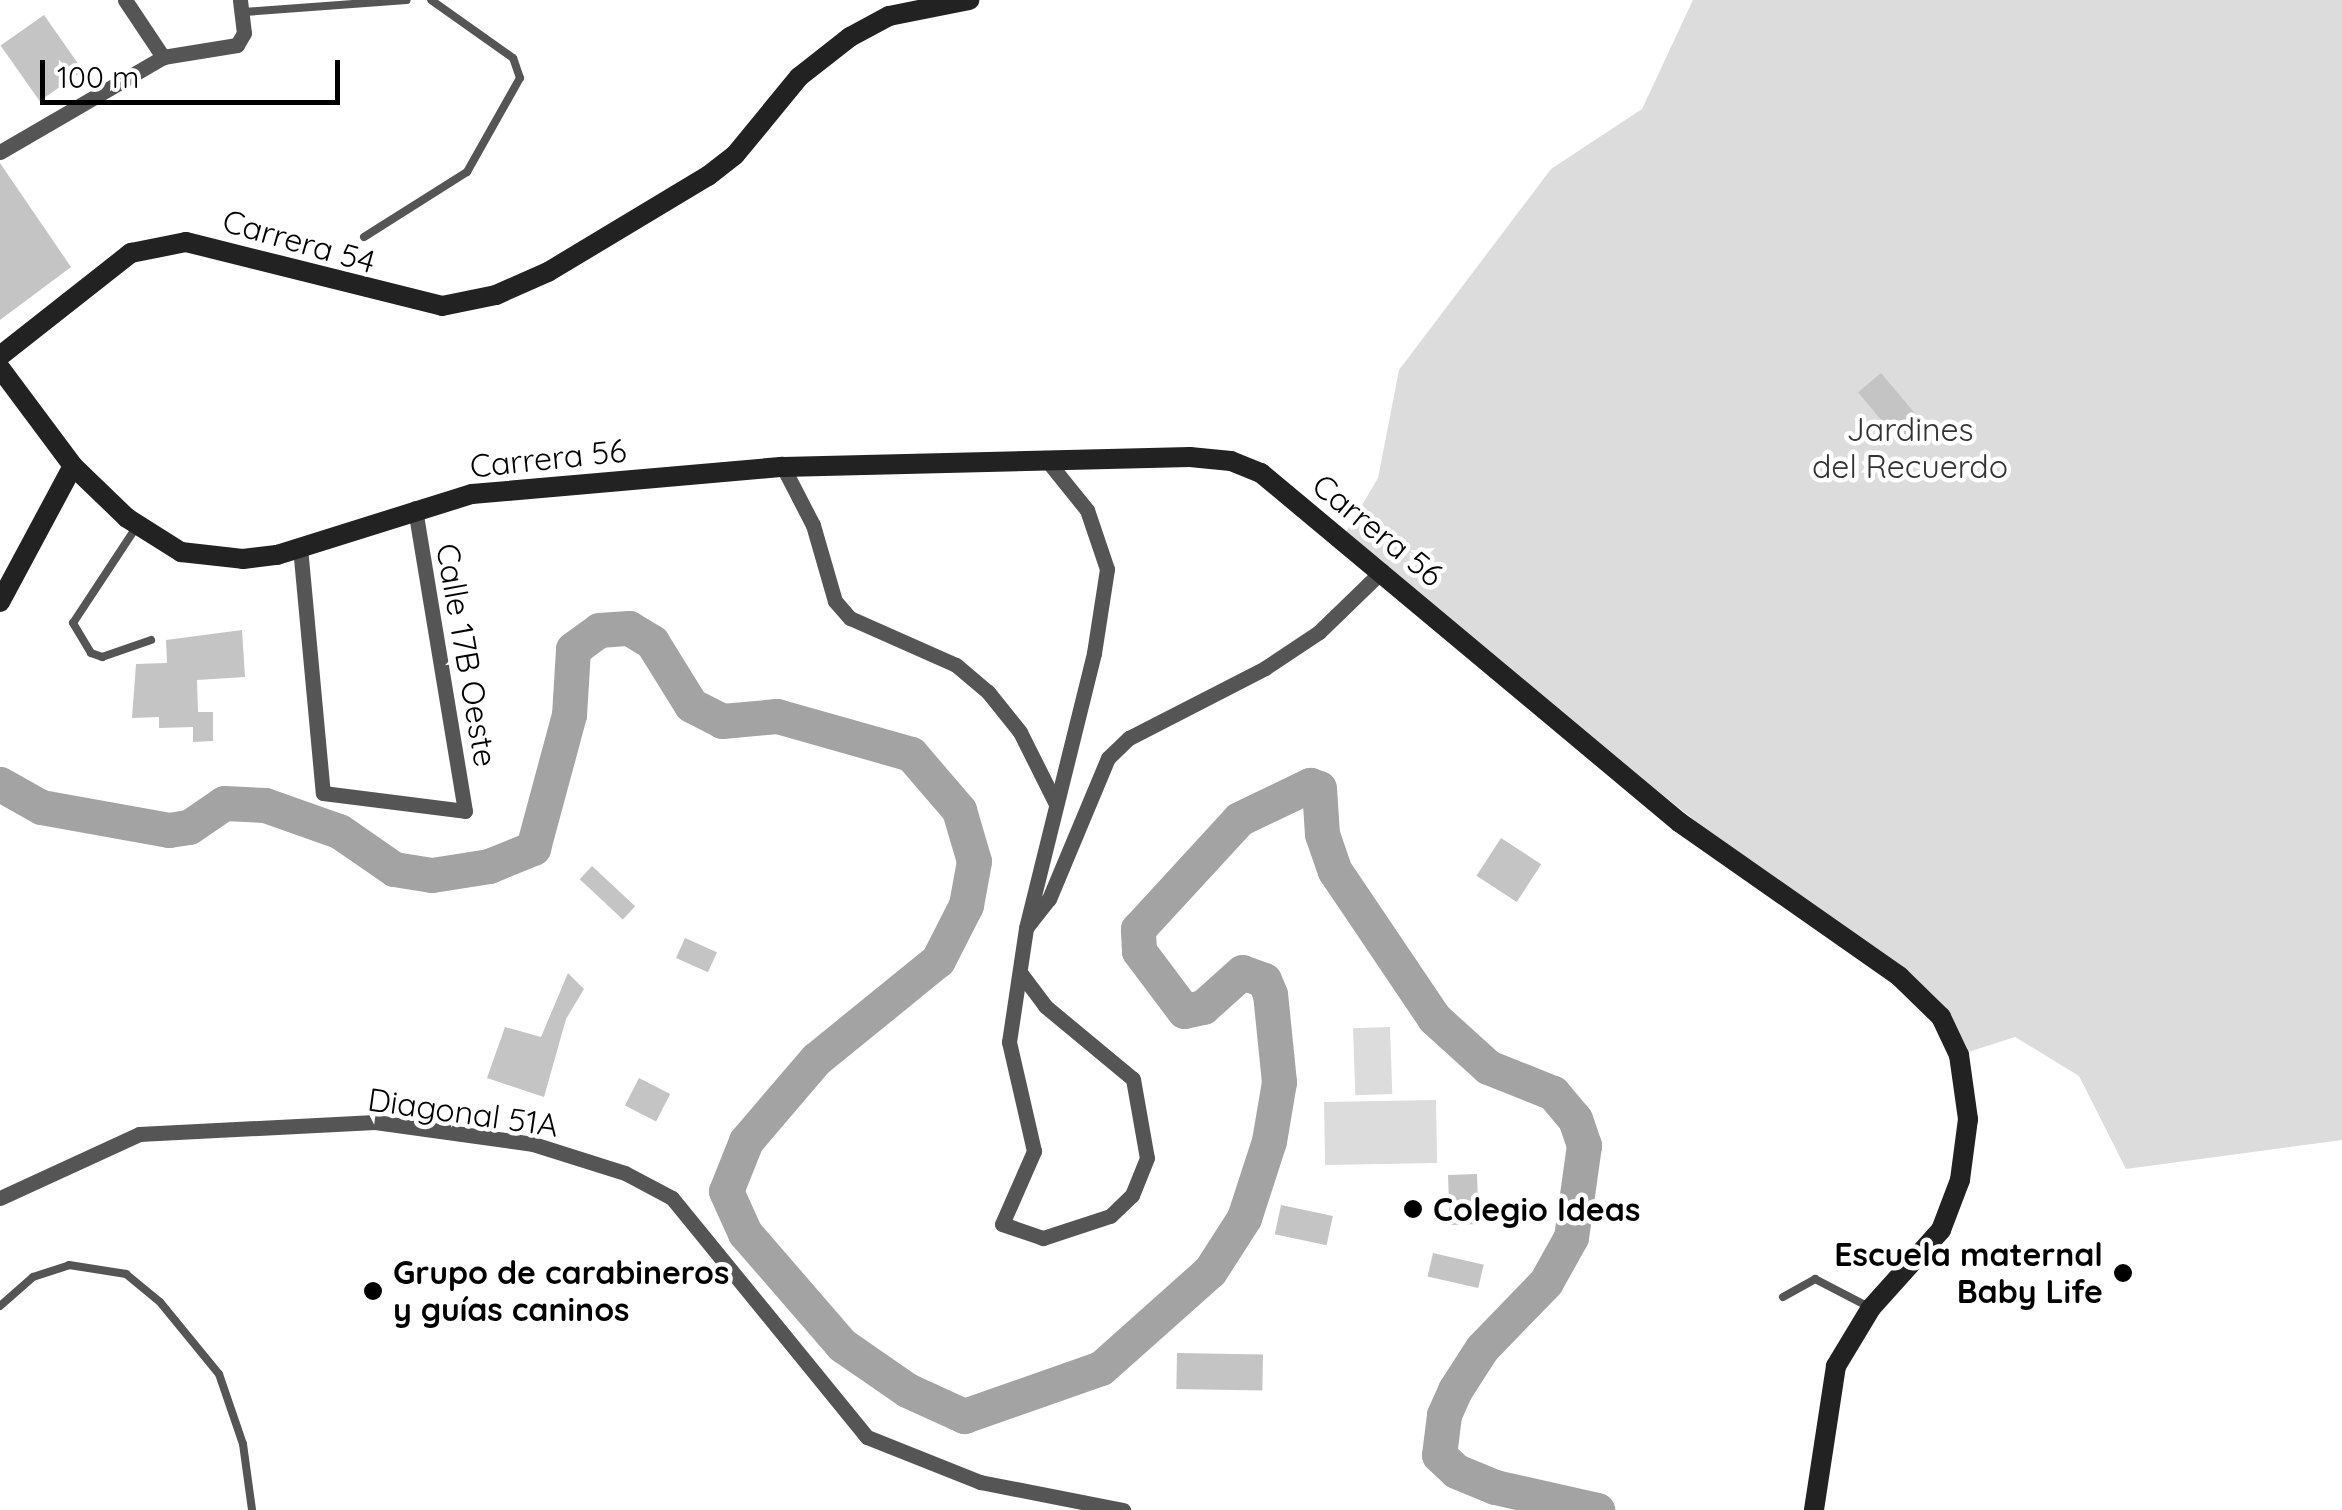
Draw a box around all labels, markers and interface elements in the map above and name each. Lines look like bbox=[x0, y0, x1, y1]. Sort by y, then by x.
scale bar bbox=[45, 40, 345, 102]
text: 100 m bbox=[57, 58, 139, 96]
street label: Carrera 54 bbox=[218, 201, 380, 281]
park label: Jardines del Recuerdo bbox=[1812, 411, 2008, 486]
street label: Carrera 56 bbox=[468, 431, 628, 485]
street label: Carrera 56 bbox=[1305, 466, 1451, 594]
street label: Calle 17B Oeste bbox=[428, 540, 506, 770]
street label: Diagonal 51A bbox=[365, 1080, 561, 1144]
place label: Colegio Ideas bbox=[1433, 1190, 1640, 1228]
marker: Colegio Ideas bbox=[1402, 1198, 1424, 1220]
place label: Escuela maternal Baby Life bbox=[1834, 1236, 2103, 1311]
place label: Grupo de carabineros y guías caninos bbox=[393, 1254, 729, 1329]
marker: Escuela maternal Baby Life bbox=[2112, 1262, 2134, 1284]
marker: Grupo de carabineros y guías caninos bbox=[362, 1280, 384, 1302]

